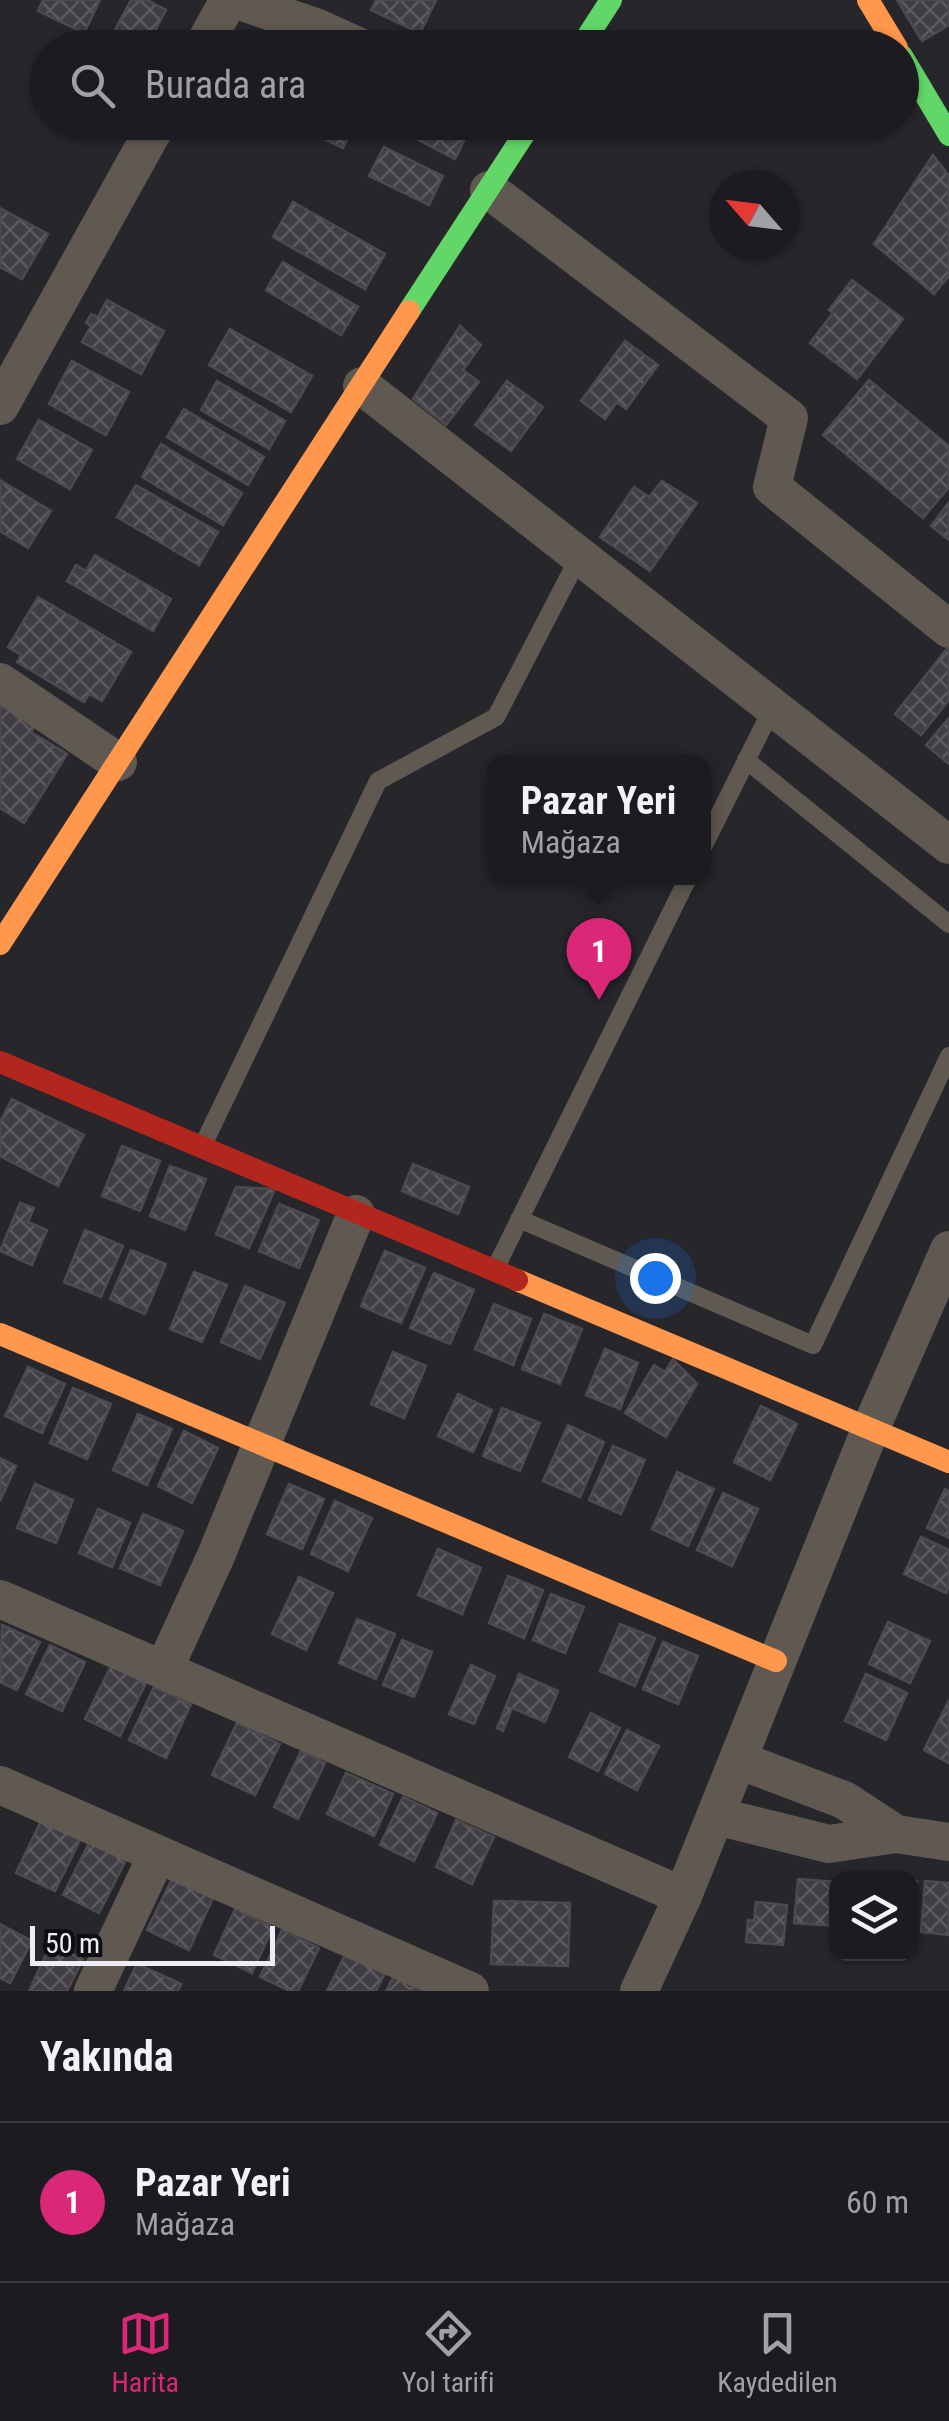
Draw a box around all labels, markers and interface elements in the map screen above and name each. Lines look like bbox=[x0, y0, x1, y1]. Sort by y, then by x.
search box bbox=[30, 30, 919, 140]
icon: search bbox=[65, 58, 120, 113]
text: Burada ara bbox=[145, 63, 306, 107]
north arrow bbox=[709, 170, 799, 260]
popup bbox=[486, 755, 711, 885]
text: Pazar Yeri bbox=[521, 779, 676, 823]
text: Mağaza bbox=[521, 823, 621, 861]
pin: 1 bbox=[566, 918, 632, 1000]
your location bbox=[630, 1253, 681, 1304]
map controls bbox=[829, 1871, 919, 1961]
button: layers bbox=[829, 1871, 919, 1961]
scale bar bbox=[30, 1921, 275, 1966]
text: 50 m bbox=[45, 1927, 100, 1960]
text: Yakında bbox=[40, 2032, 174, 2081]
text: Pazar Yeri bbox=[135, 2161, 290, 2205]
text: 1 bbox=[64, 2183, 81, 2221]
text: 60 m bbox=[846, 2183, 909, 2221]
text: Mağaza bbox=[135, 2205, 235, 2243]
tab: Harita bbox=[111, 2306, 179, 2399]
tab: Yol tarifi bbox=[402, 2306, 494, 2399]
tab: Kaydedilen bbox=[717, 2306, 838, 2399]

